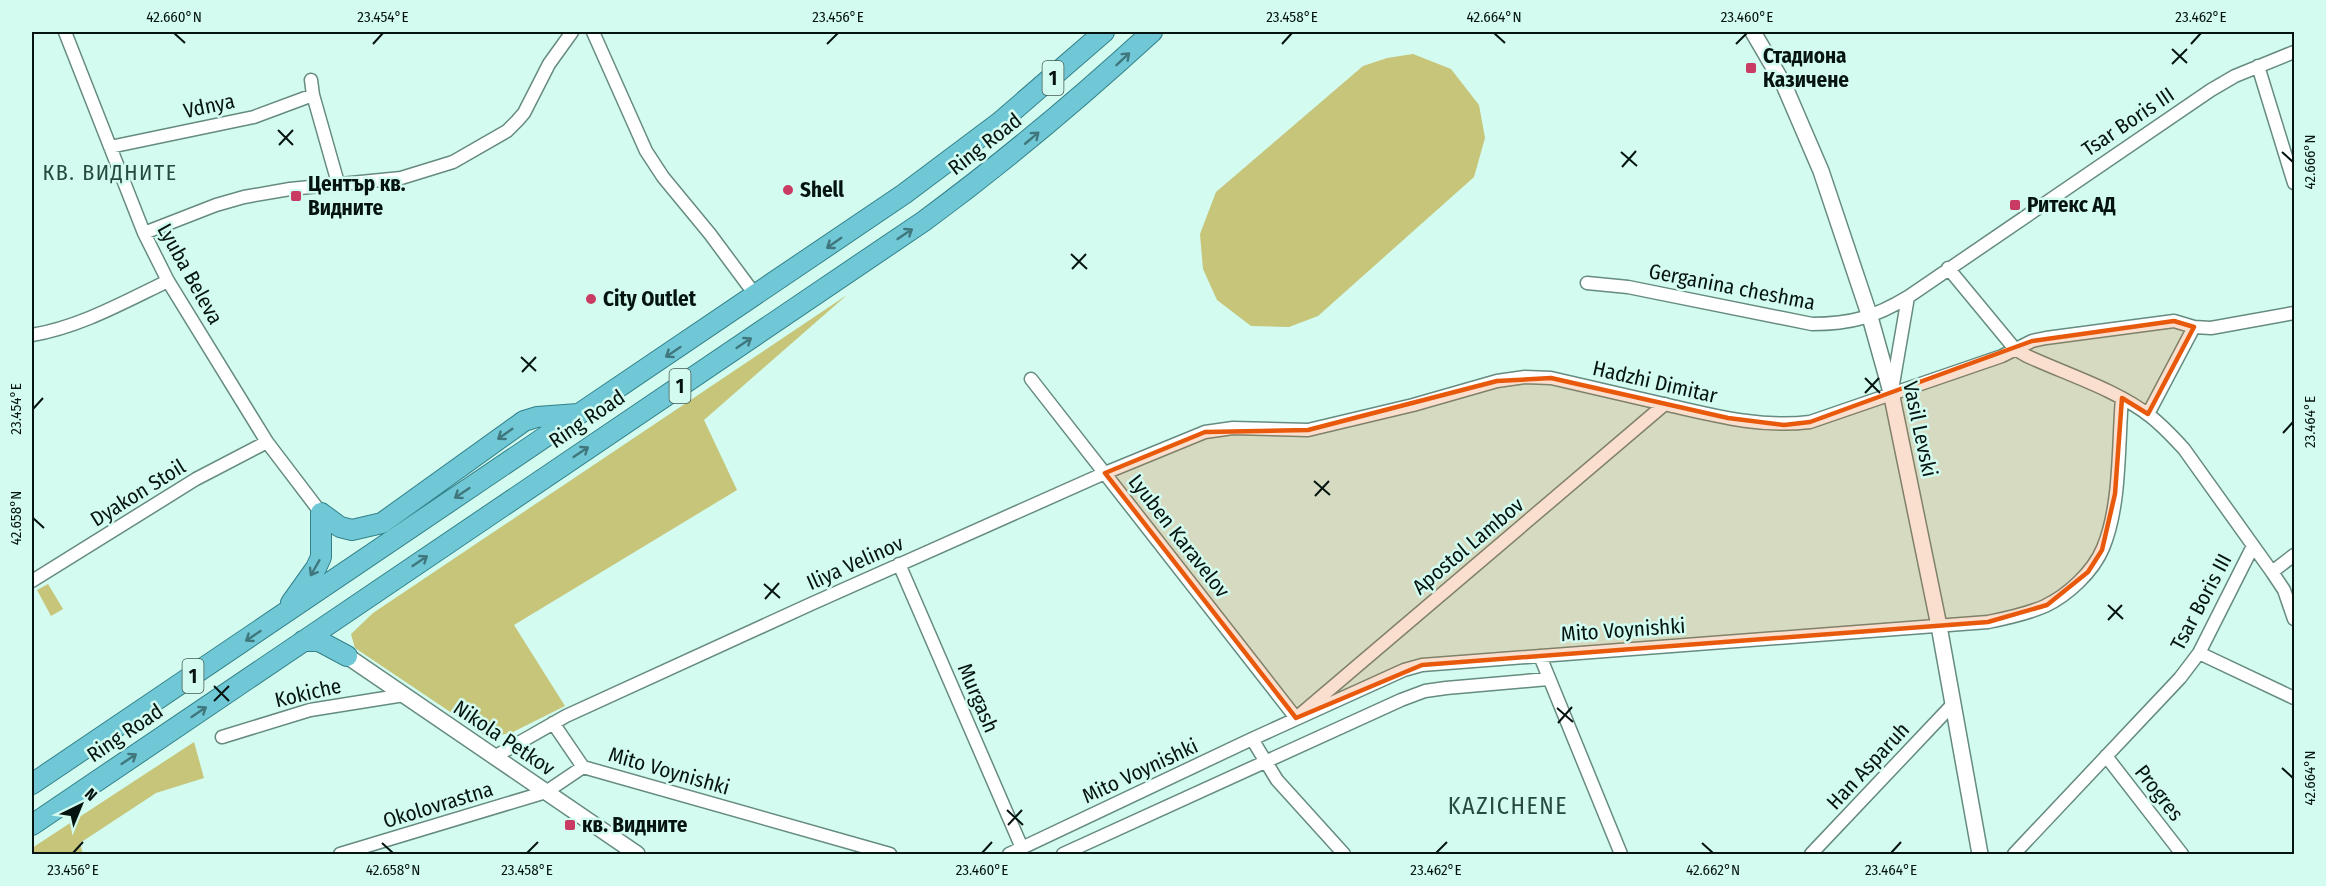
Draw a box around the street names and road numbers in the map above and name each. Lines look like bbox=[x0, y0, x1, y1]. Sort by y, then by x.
road number: 1 bbox=[1042, 61, 1064, 95]
street label: Tsar Boris III bbox=[2077, 82, 2179, 162]
street label: Vdnya bbox=[181, 88, 237, 124]
street label: Ring Road bbox=[943, 107, 1027, 181]
street label: Lyuba Beleva bbox=[152, 219, 228, 329]
street label: Gerganina cheshma bbox=[1647, 258, 1817, 316]
street label: Hadzhi Dimitar bbox=[1590, 355, 1721, 409]
road number: 1 bbox=[670, 369, 690, 403]
street label: Vasil Levski bbox=[1897, 379, 1943, 479]
street label: Ring Road bbox=[544, 384, 630, 454]
street label: Dyakon Stoil bbox=[86, 453, 191, 532]
street label: Lyuben Karavelov bbox=[1123, 469, 1236, 603]
street label: Apostol Lambov bbox=[1407, 491, 1529, 600]
street label: Iliya Velinov bbox=[802, 530, 908, 596]
street label: Tsar Boris III bbox=[2165, 549, 2237, 655]
street label: Mito Voynishki bbox=[1560, 613, 1686, 647]
road number: 1 bbox=[182, 659, 204, 693]
street label: Murgash bbox=[952, 660, 1004, 736]
street label: Kokiche bbox=[272, 673, 344, 713]
street label: Nikola Petkov bbox=[448, 695, 560, 782]
street label: Ring Road bbox=[82, 698, 168, 768]
street label: Han Asparuh bbox=[1821, 717, 1915, 815]
street label: Mito Voynishki bbox=[1078, 733, 1202, 809]
street label: Mito Voynishki bbox=[605, 741, 733, 801]
street label: Progres bbox=[2129, 760, 2189, 826]
street label: Okolovrastna bbox=[380, 776, 496, 834]

